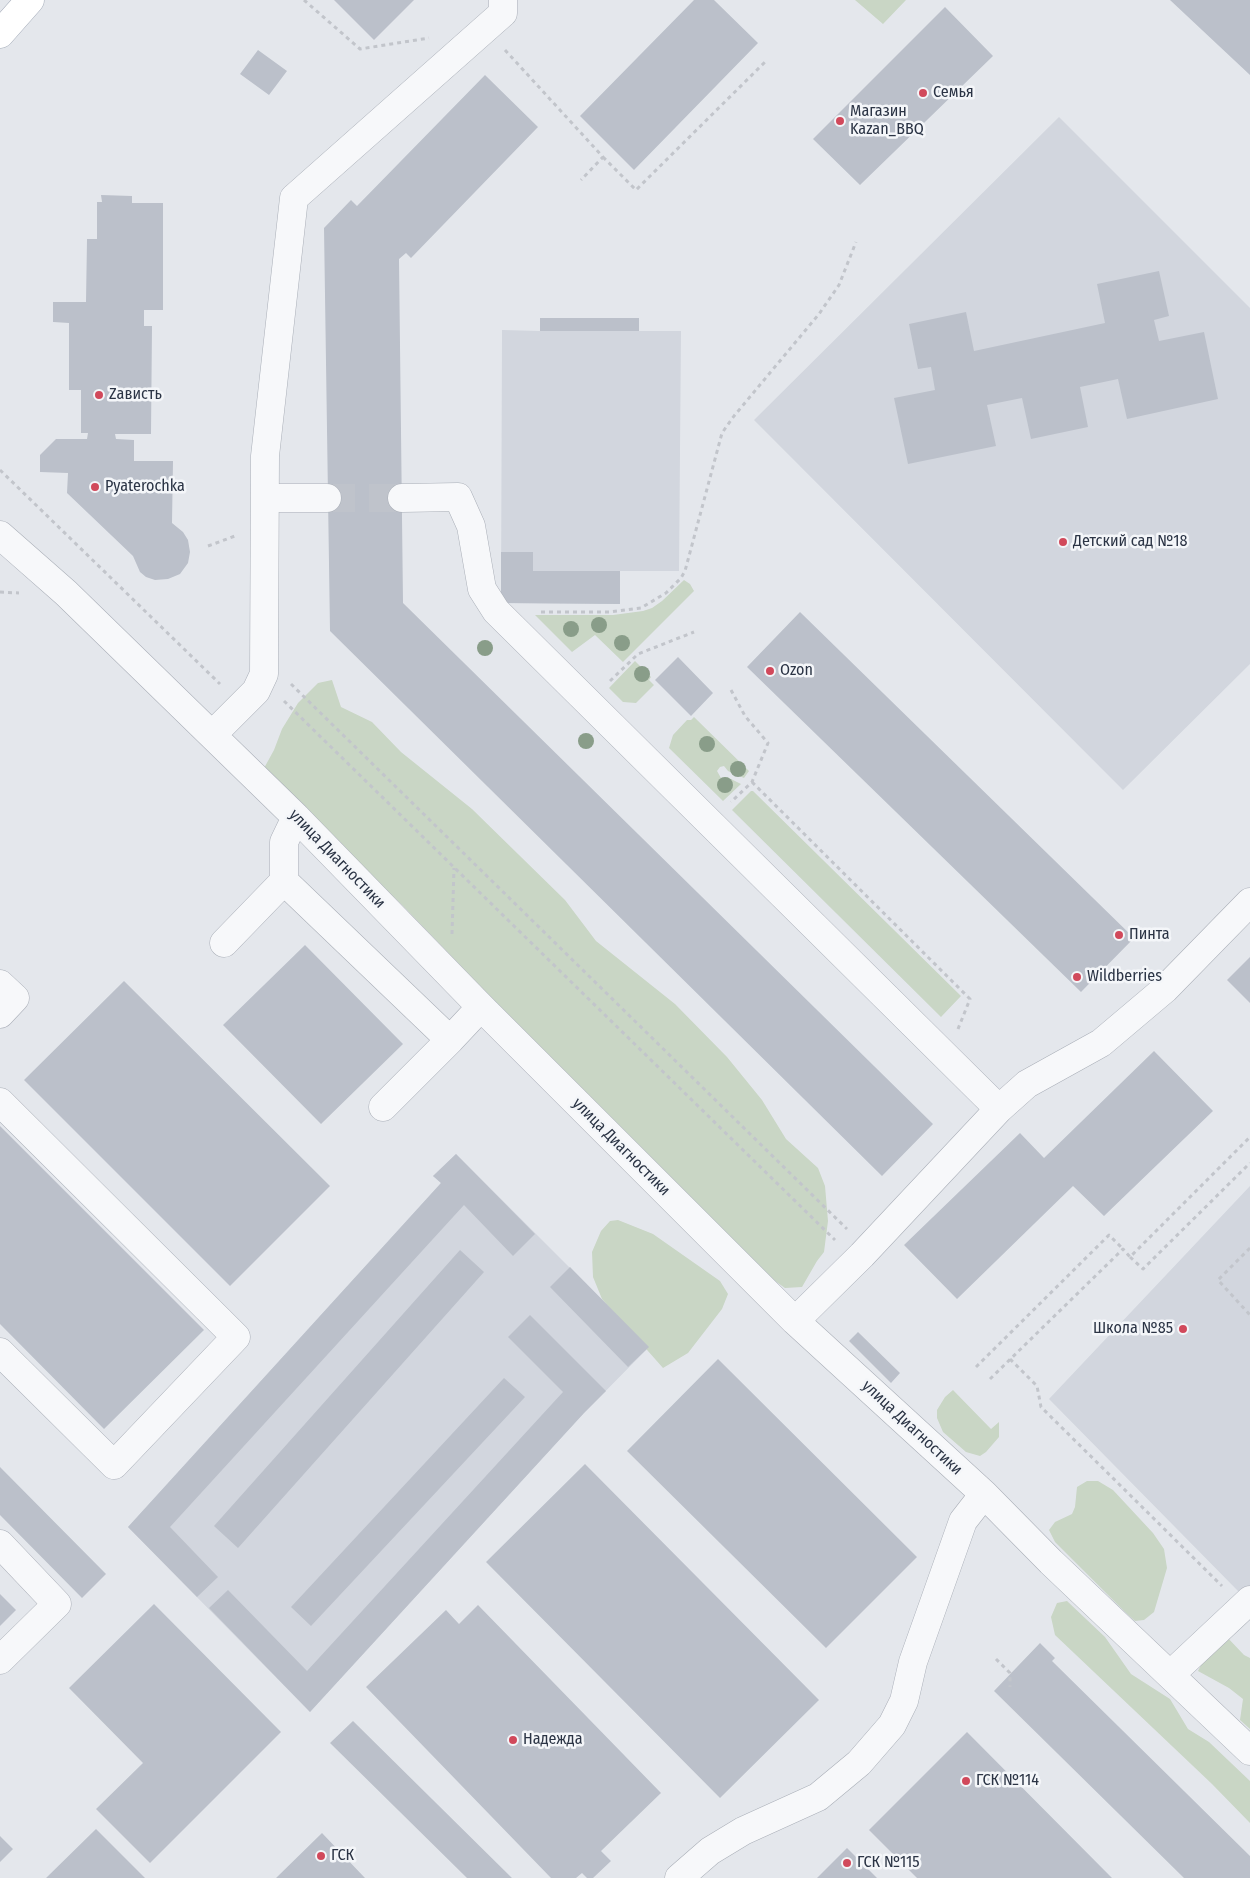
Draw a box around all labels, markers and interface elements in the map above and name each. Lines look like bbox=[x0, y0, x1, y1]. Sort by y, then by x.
place label: Семья bbox=[933, 83, 974, 103]
marker: Семья bbox=[917, 87, 929, 99]
place label: Магазин Kazan_BBQ bbox=[850, 102, 924, 140]
marker: Магазин Kazan_BBQ bbox=[834, 115, 846, 127]
place label: Zависть bbox=[109, 385, 162, 405]
marker: Zависть bbox=[93, 389, 105, 401]
place label: Pyaterochka bbox=[105, 477, 185, 497]
marker: Pyaterochka bbox=[89, 481, 101, 493]
place label: Детский сад №18 bbox=[1073, 532, 1188, 552]
marker: Детский сад №18 bbox=[1057, 536, 1069, 548]
place label: Ozon bbox=[780, 661, 813, 681]
marker: Ozon bbox=[764, 665, 776, 677]
street label: улица Диагностики bbox=[285, 805, 389, 913]
place label: Пинта bbox=[1129, 925, 1170, 945]
marker: Пинта bbox=[1113, 929, 1125, 941]
place label: Wildberries bbox=[1087, 967, 1162, 987]
marker: Wildberries bbox=[1071, 971, 1083, 983]
street label: улица Диагностики bbox=[568, 1094, 674, 1200]
place label: Школа №85 bbox=[1093, 1319, 1173, 1339]
marker: Школа №85 bbox=[1177, 1323, 1189, 1335]
street label: улица Диагностики bbox=[858, 1377, 966, 1479]
place label: Надежда bbox=[523, 1730, 582, 1750]
marker: Надежда bbox=[507, 1734, 519, 1746]
place label: ГСК №114 bbox=[976, 1771, 1039, 1791]
marker: ГСК №114 bbox=[960, 1775, 972, 1787]
place label: ГСК bbox=[331, 1846, 354, 1866]
marker: ГСК bbox=[315, 1850, 327, 1862]
place label: ГСК №115 bbox=[857, 1853, 920, 1873]
marker: ГСК №115 bbox=[841, 1857, 853, 1869]

